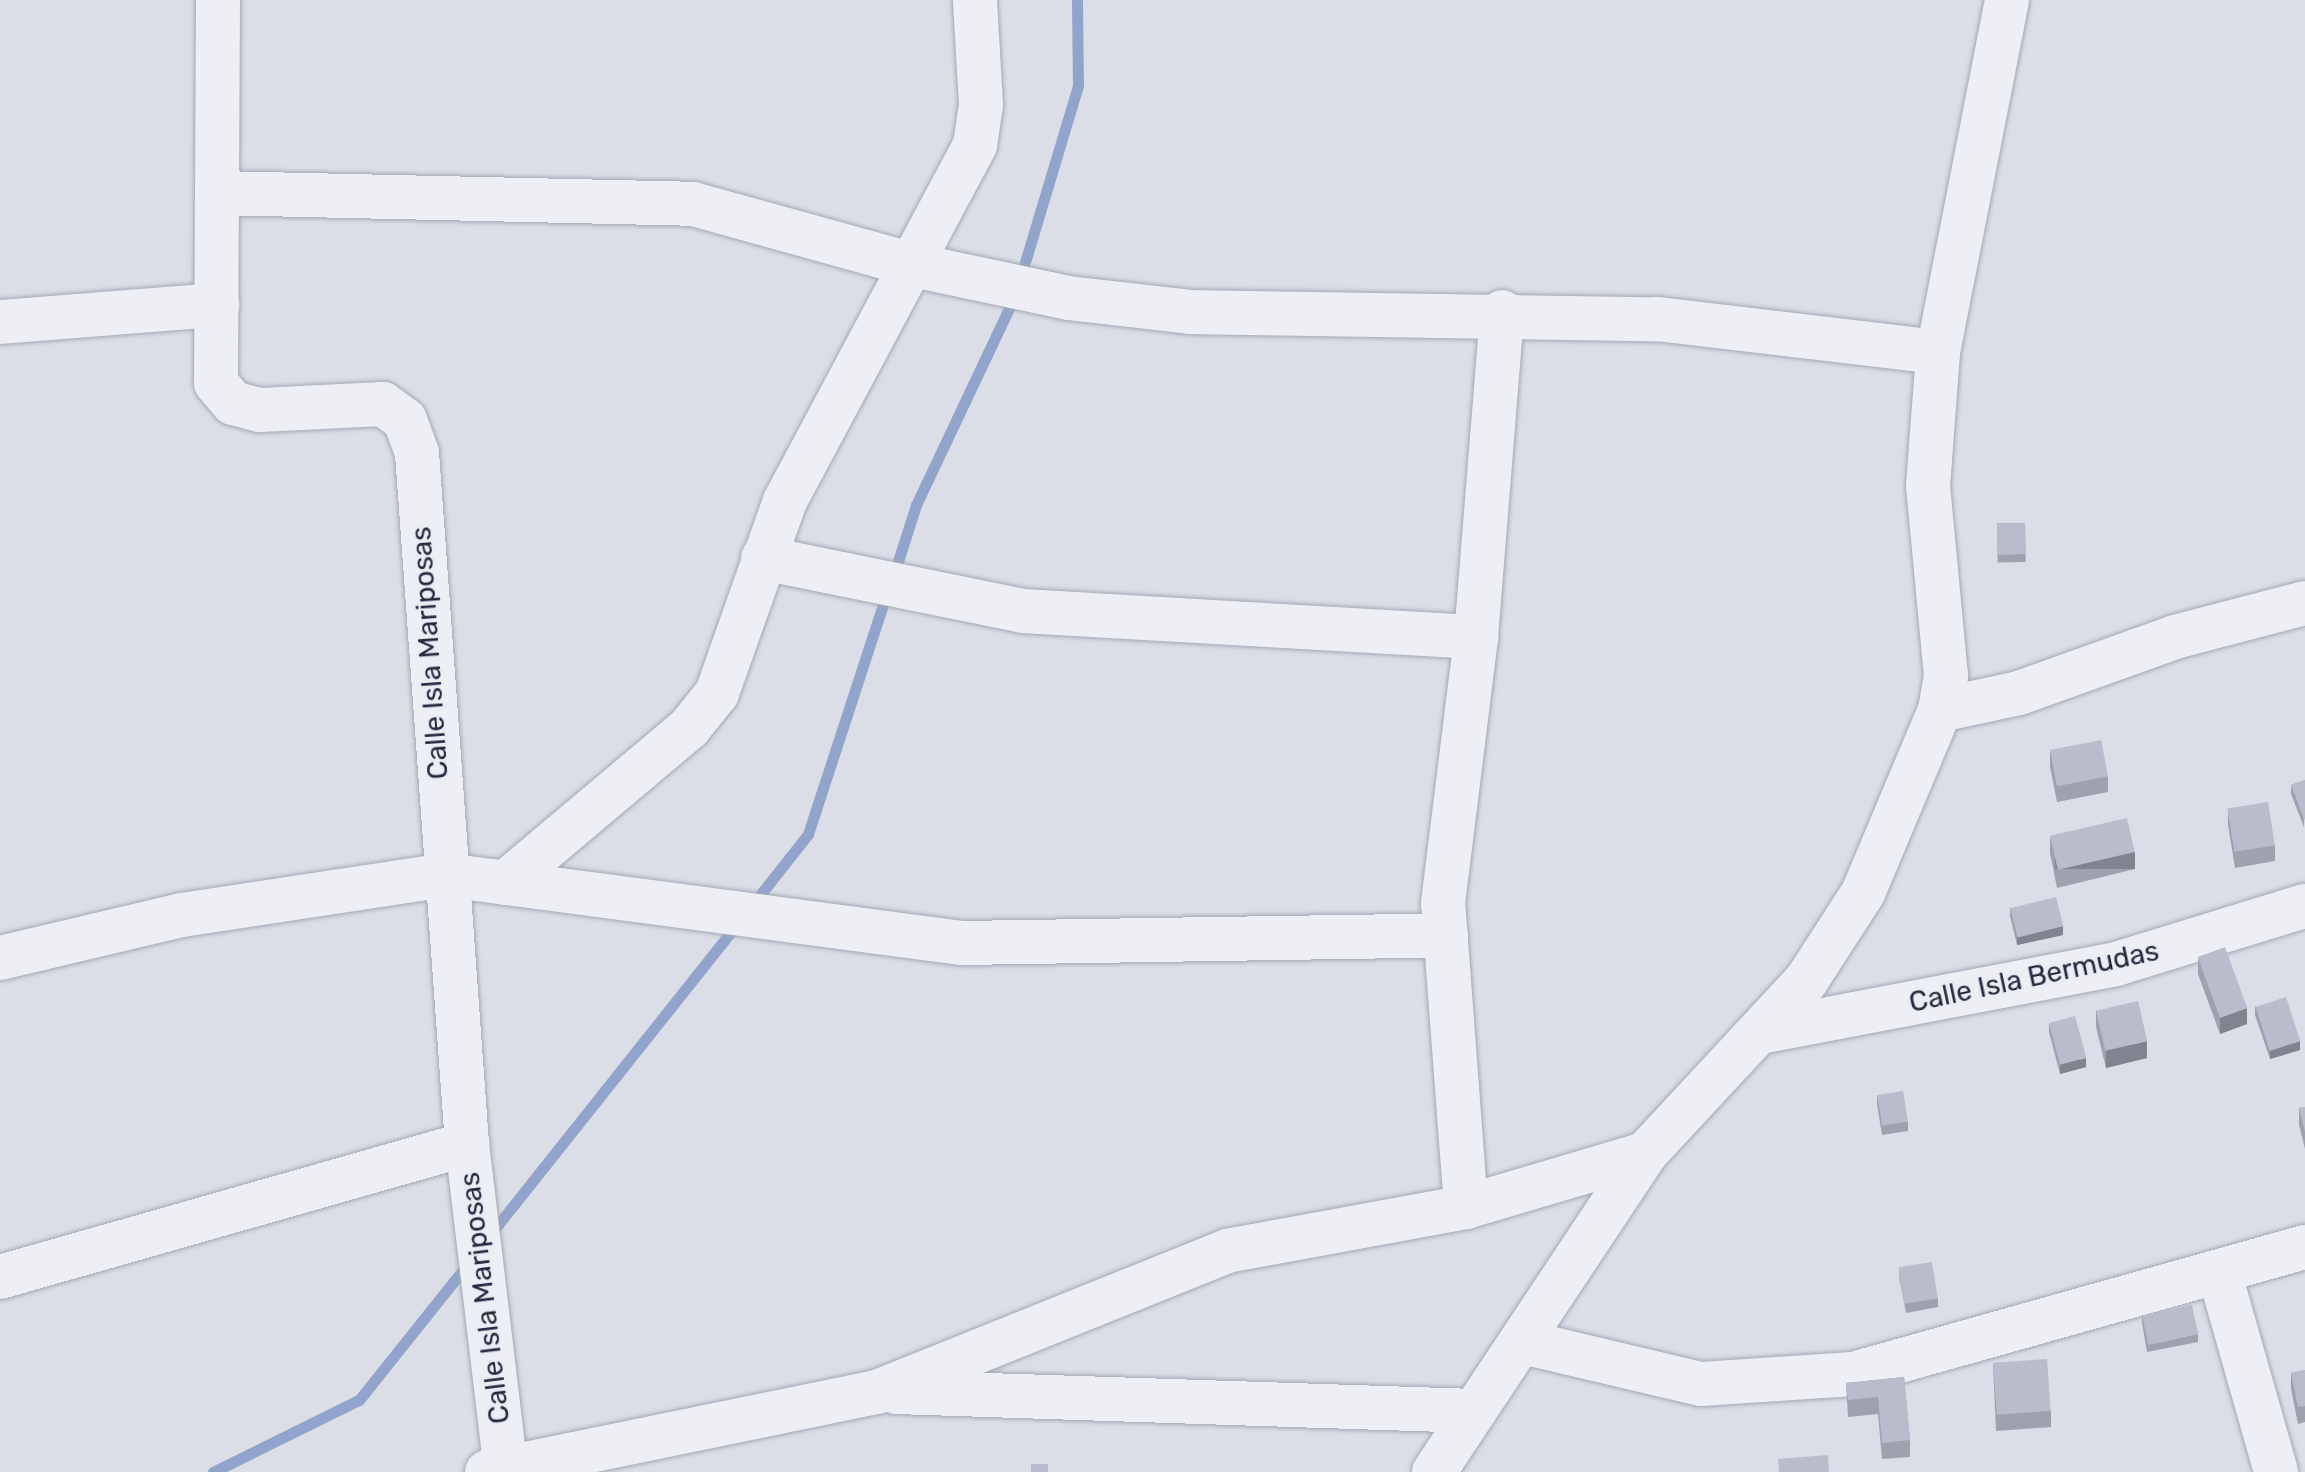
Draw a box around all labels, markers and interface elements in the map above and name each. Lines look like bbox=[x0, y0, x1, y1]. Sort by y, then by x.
street label: Calle Isla Mariposas bbox=[404, 526, 456, 780]
street label: Calle Isla Bermudas bbox=[1906, 934, 2162, 1020]
street label: Calle Isla Mariposas bbox=[453, 1170, 517, 1426]

